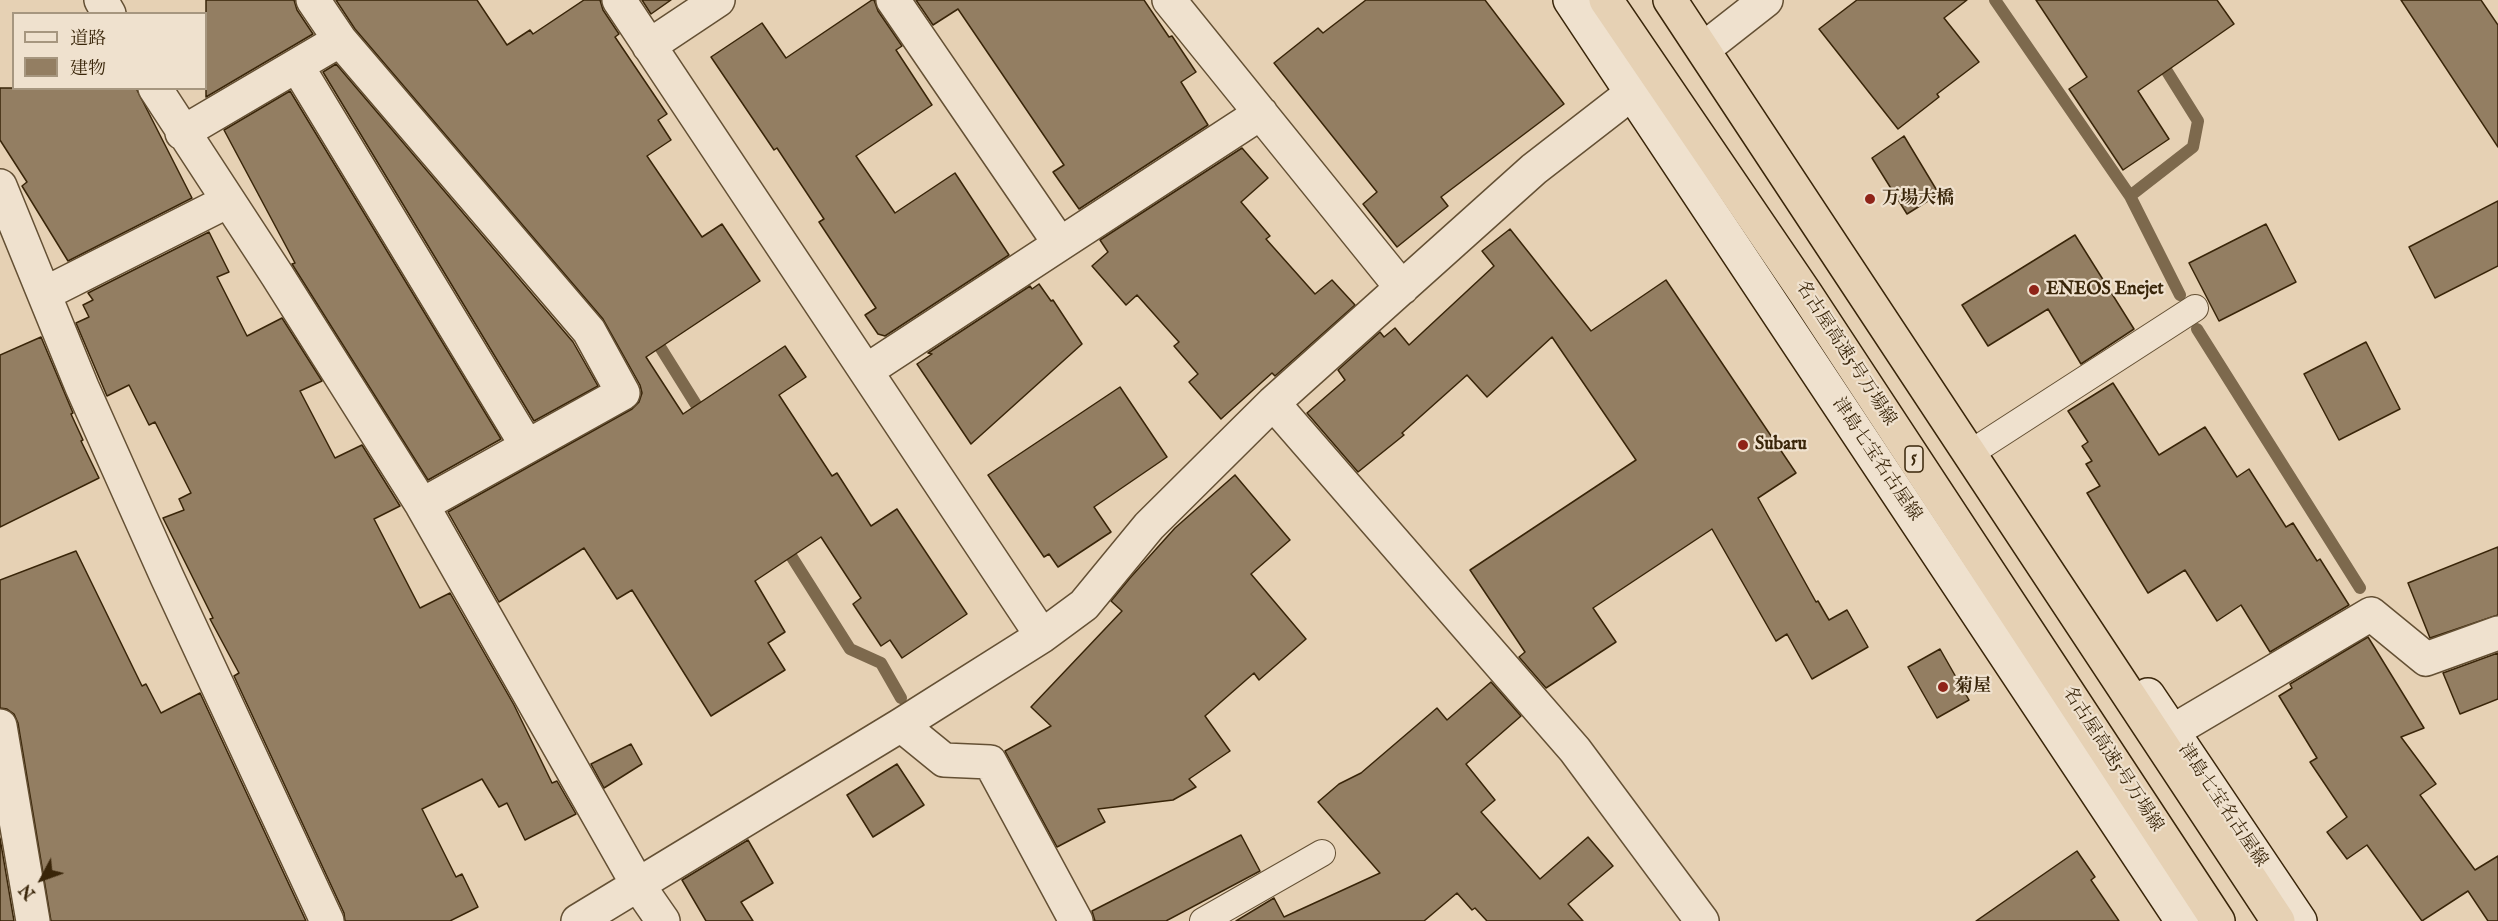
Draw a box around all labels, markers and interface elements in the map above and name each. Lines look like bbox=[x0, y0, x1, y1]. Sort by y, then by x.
legend bbox=[12, 12, 207, 90]
text: 道路 bbox=[70, 28, 106, 51]
text: 建物 bbox=[70, 58, 106, 81]
place label: 万場大橋 bbox=[1882, 188, 1954, 210]
marker: 万場大橋 bbox=[1863, 192, 1877, 206]
street label: 名古屋高速5号万場線 bbox=[1790, 277, 1900, 431]
place label: ENEOS Enejet bbox=[2046, 279, 2164, 301]
marker: ENEOS Enejet bbox=[2027, 283, 2041, 297]
street label: 津島七宝名古屋線 bbox=[1827, 394, 1925, 526]
place label: Subaru bbox=[1755, 434, 1807, 456]
marker: Subaru bbox=[1736, 438, 1750, 452]
road number: 5 bbox=[1905, 446, 1923, 472]
place label: 菊屋 bbox=[1955, 676, 1991, 698]
marker: 菊屋 bbox=[1936, 680, 1950, 694]
street label: 名古屋高速5号万場線 bbox=[2057, 683, 2167, 837]
street label: 津島七宝名古屋線 bbox=[2173, 740, 2271, 872]
north arrow bbox=[12, 849, 72, 909]
text: N bbox=[16, 879, 41, 903]

